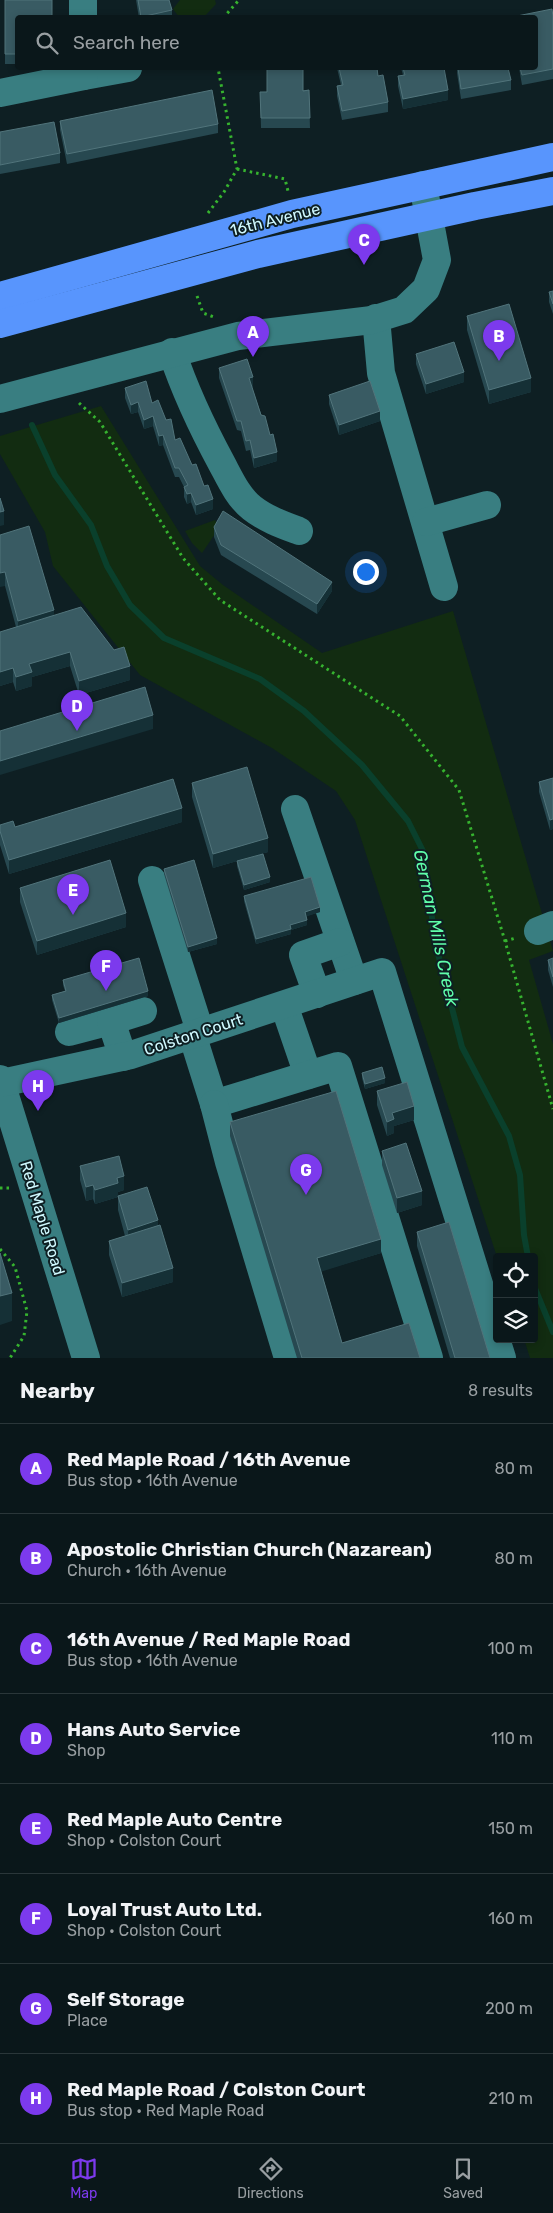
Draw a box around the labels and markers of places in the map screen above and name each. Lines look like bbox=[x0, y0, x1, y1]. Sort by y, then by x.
pin: C bbox=[348, 224, 380, 265]
pin: A bbox=[237, 316, 269, 357]
pin: B bbox=[483, 320, 515, 361]
pin: D bbox=[61, 690, 93, 731]
pin: E bbox=[57, 874, 89, 915]
pin: F bbox=[90, 950, 122, 991]
pin: H bbox=[22, 1070, 54, 1111]
pin: G bbox=[290, 1154, 322, 1195]

